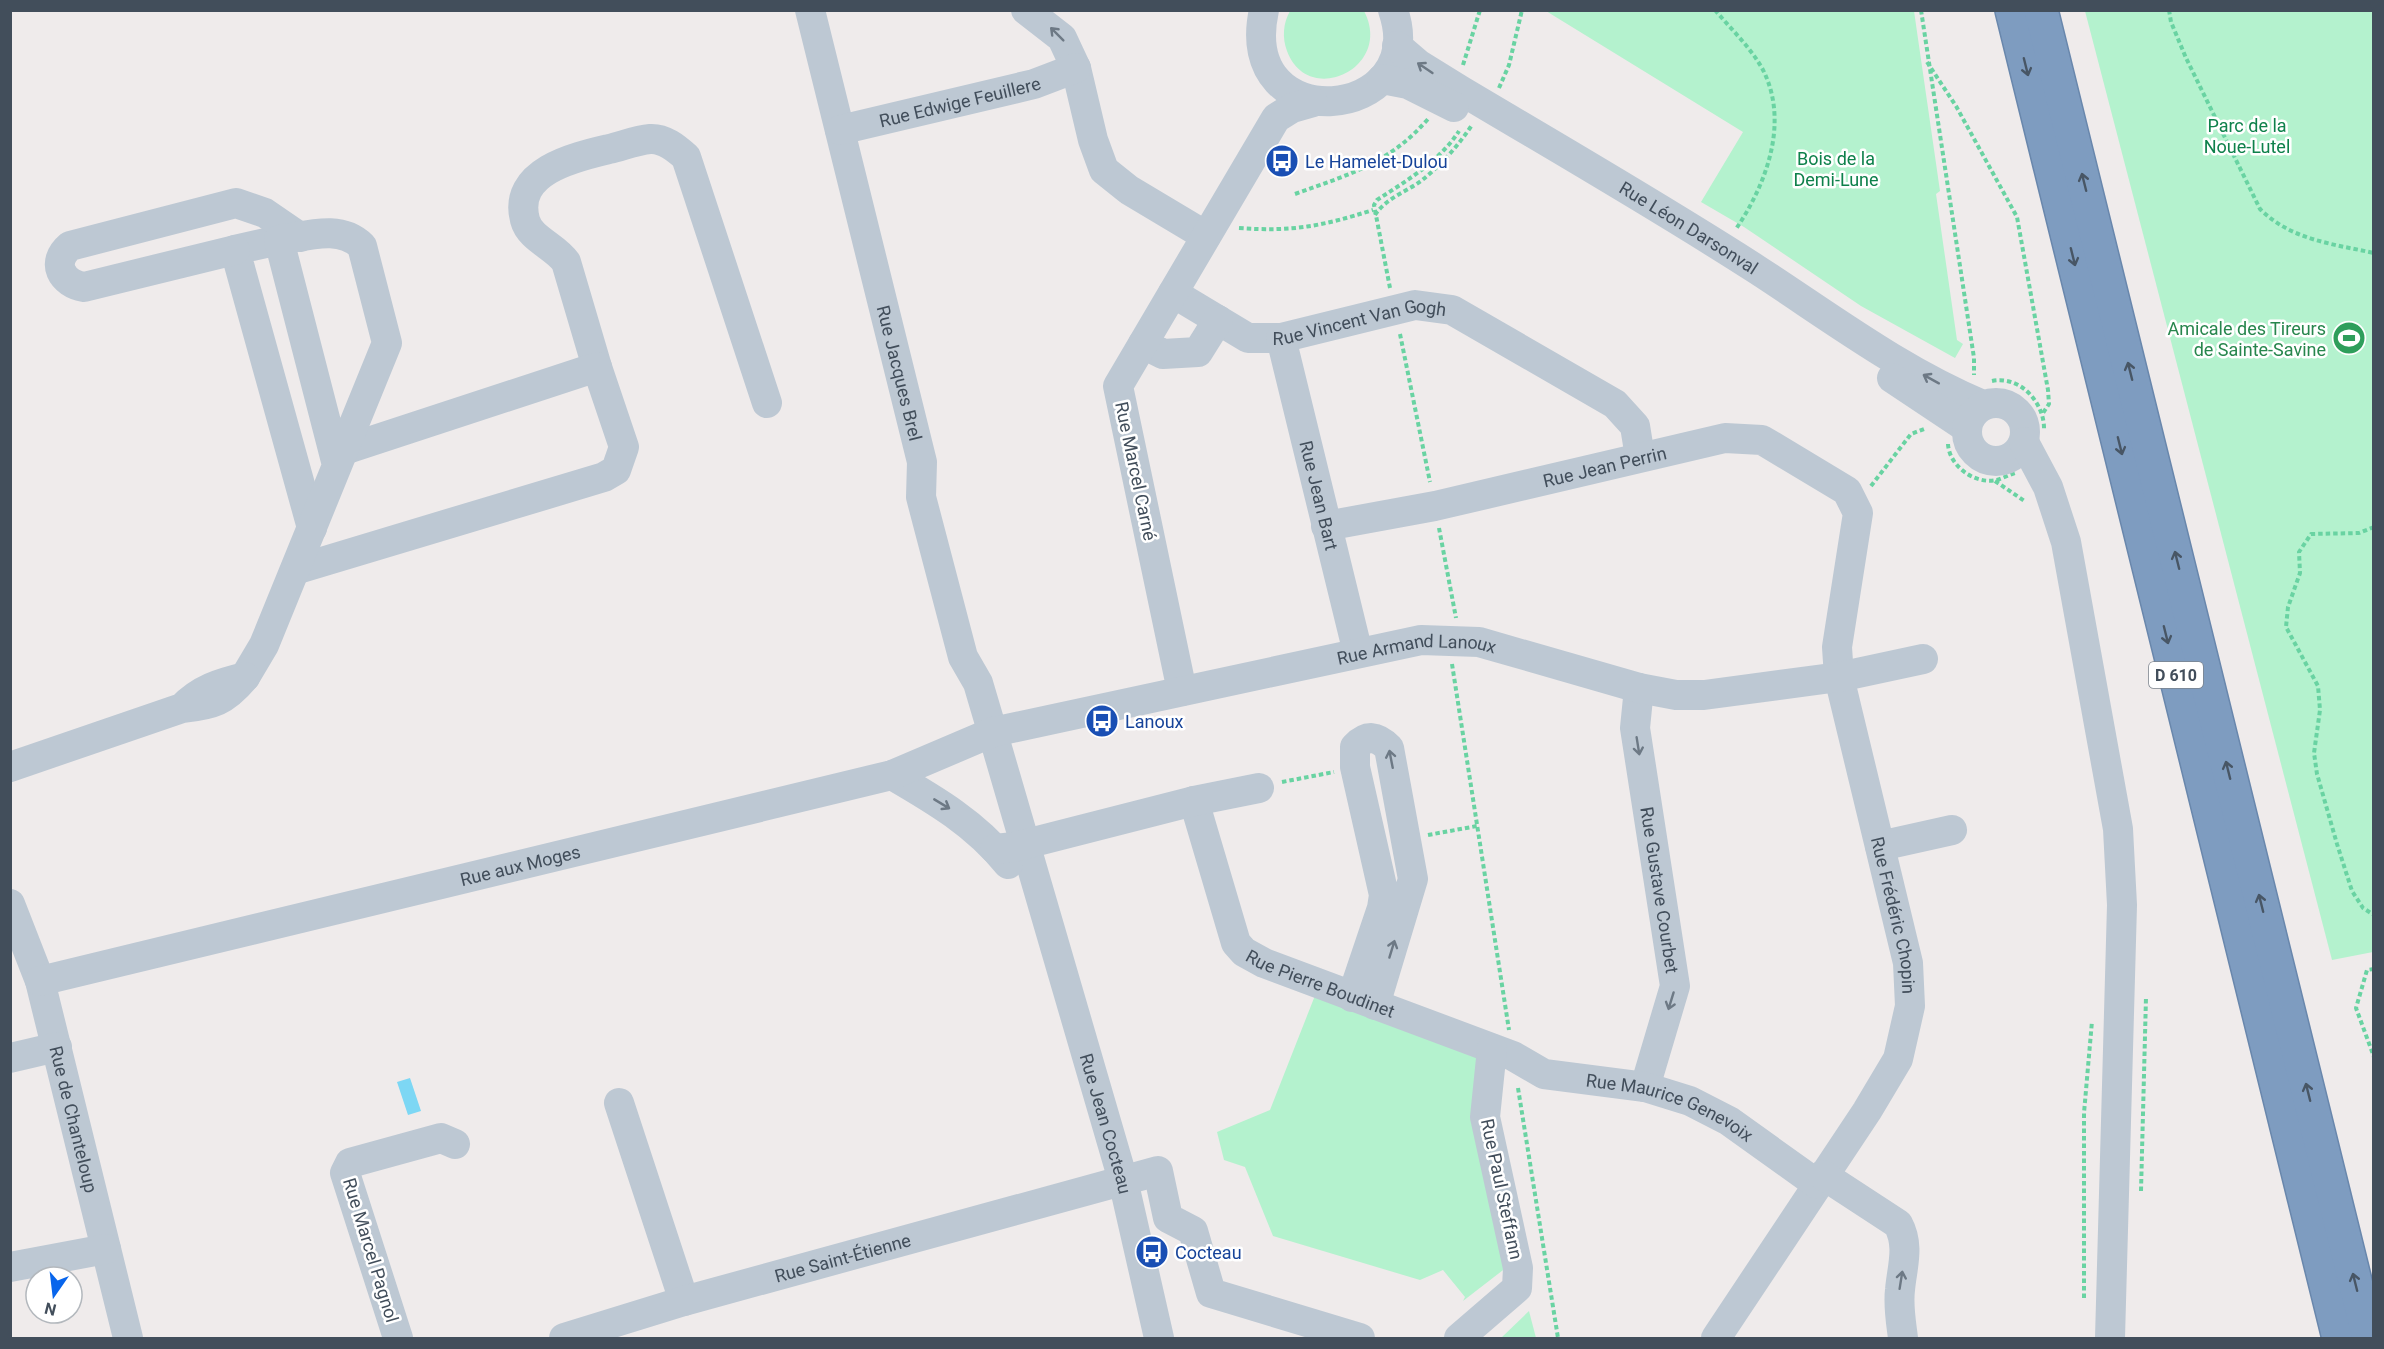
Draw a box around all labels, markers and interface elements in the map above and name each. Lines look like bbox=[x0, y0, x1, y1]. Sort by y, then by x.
one-way arrow bbox=[1049, 27, 1064, 42]
one-way arrow bbox=[2021, 57, 2033, 76]
one-way arrow bbox=[1417, 61, 1434, 73]
street label: Rue Edwige Feuillere bbox=[877, 72, 1043, 131]
park label: Parc de la Noue-Lutel bbox=[2204, 115, 2290, 157]
bus stop icon: Le Hamelet-Dulou bbox=[1264, 143, 1300, 179]
park label: Bois de la Demi-Lune bbox=[1793, 148, 1879, 190]
place label: Le Hamelet-Dulou bbox=[1305, 151, 1448, 172]
one-way arrow bbox=[2077, 172, 2089, 191]
street label: Rue Léon Darsonval bbox=[1616, 177, 1762, 278]
one-way arrow bbox=[2067, 247, 2079, 266]
street label: Rue Vincent Van Gogh bbox=[1273, 295, 1448, 349]
street label: Rue Jacques Brel bbox=[873, 303, 927, 443]
place label: Amicale des Tireurs de Sainte-Savine bbox=[2167, 318, 2326, 360]
sports icon: Amicale des Tireurs de Sainte-Savine bbox=[2331, 320, 2367, 356]
one-way arrow bbox=[2124, 362, 2136, 381]
one-way arrow bbox=[1922, 372, 1939, 384]
street label: Rue Marcel Carné bbox=[1111, 400, 1161, 542]
one-way arrow bbox=[2114, 436, 2126, 455]
street label: Rue Jean Bart bbox=[1296, 438, 1343, 552]
street label: Rue Jean Perrin bbox=[1541, 442, 1668, 491]
one-way arrow bbox=[2170, 551, 2182, 570]
one-way arrow bbox=[2161, 626, 2173, 645]
street label: Rue Armand Lanoux bbox=[1335, 629, 1499, 668]
road number: D 610 bbox=[2149, 662, 2203, 688]
bus stop icon: Lanoux bbox=[1084, 703, 1120, 739]
place label: Lanoux bbox=[1125, 711, 1184, 732]
one-way arrow bbox=[1632, 736, 1643, 756]
one-way arrow bbox=[1385, 750, 1396, 770]
one-way arrow bbox=[2222, 761, 2234, 780]
one-way arrow bbox=[934, 798, 951, 811]
street label: Rue Gustave Courbet bbox=[1637, 805, 1683, 975]
street label: Rue Frédéric Chopin bbox=[1867, 834, 1920, 994]
street label: Rue aux Moges bbox=[458, 840, 582, 890]
one-way arrow bbox=[2255, 894, 2266, 913]
one-way arrow bbox=[1387, 940, 1398, 959]
street label: Rue Pierre Boudinet bbox=[1242, 945, 1398, 1021]
one-way arrow bbox=[1665, 991, 1676, 1010]
street label: Rue de Chanteloup bbox=[46, 1044, 102, 1195]
street label: Rue Jean Cocteau bbox=[1076, 1051, 1136, 1196]
street label: Rue Maurice Genevoix bbox=[1585, 1069, 1758, 1146]
one-way arrow bbox=[2301, 1083, 2313, 1102]
street label: Rue Paul Steffann bbox=[1477, 1117, 1527, 1261]
street label: Rue Marcel Pagnol bbox=[339, 1175, 403, 1325]
street label: Rue Saint-Étienne bbox=[772, 1229, 913, 1286]
bus stop icon: Cocteau bbox=[1134, 1234, 1170, 1270]
place label: Cocteau bbox=[1175, 1242, 1242, 1263]
north arrow bbox=[24, 1265, 84, 1325]
one-way arrow bbox=[1896, 1271, 1907, 1291]
one-way arrow bbox=[2348, 1273, 2360, 1292]
text: N bbox=[43, 1298, 58, 1320]

